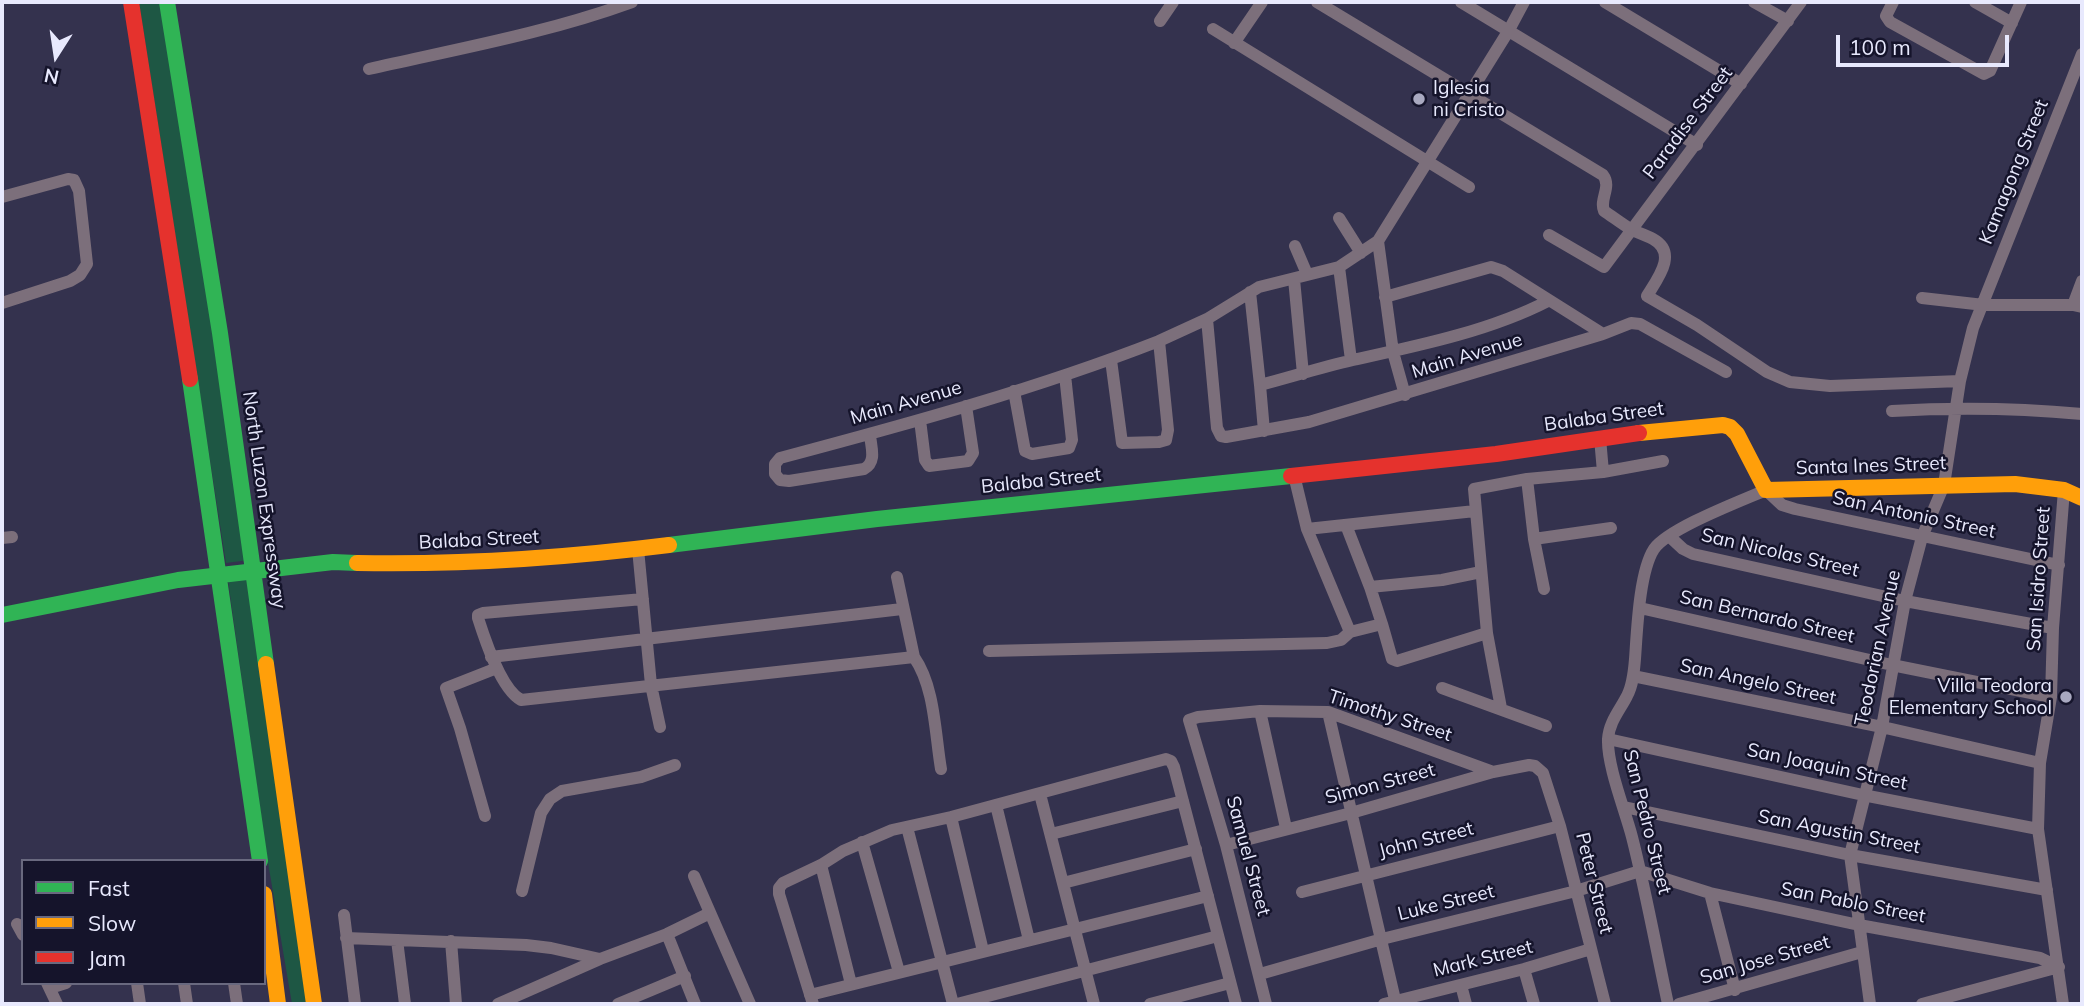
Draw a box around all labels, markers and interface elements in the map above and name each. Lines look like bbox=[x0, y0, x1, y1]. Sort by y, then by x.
north arrow bbox=[21, 21, 91, 91]
scale bar bbox=[1839, 21, 2012, 65]
text: 100 m bbox=[1849, 34, 1911, 60]
street label: Paradise Street bbox=[1638, 62, 1738, 184]
text: N bbox=[42, 63, 61, 90]
place label: Iglesia ni Cristo bbox=[1433, 77, 1505, 121]
marker: Iglesia ni Cristo bbox=[1411, 91, 1427, 107]
street label: Kamagong Street bbox=[1975, 96, 2053, 248]
street label: Main Avenue bbox=[1409, 328, 1525, 384]
street label: Main Avenue bbox=[848, 376, 964, 430]
street label: North Luzon Expressway bbox=[237, 390, 291, 610]
street label: Balaba Street bbox=[1543, 397, 1665, 437]
street label: Santa Ines Street bbox=[1795, 452, 1947, 480]
street label: Balaba Street bbox=[980, 463, 1102, 499]
street label: San Antonio Street bbox=[1831, 487, 1997, 543]
street label: San Isidro Street bbox=[2023, 506, 2055, 652]
street label: San Nicolas Street bbox=[1699, 524, 1861, 582]
street label: Balaba Street bbox=[418, 525, 540, 555]
street label: Teodorian Avenue bbox=[1850, 568, 1906, 728]
street label: San Bernardo Street bbox=[1677, 586, 1857, 648]
street label: San Angelo Street bbox=[1678, 654, 1838, 710]
place label: Villa Teodora Elementary School bbox=[1889, 675, 2052, 719]
street label: Timothy Street bbox=[1325, 685, 1455, 747]
marker: Villa Teodora Elementary School bbox=[2058, 689, 2074, 705]
street label: San Joaquin Street bbox=[1745, 739, 1909, 795]
street label: San Pedro Street bbox=[1618, 747, 1676, 897]
street label: Simon Street bbox=[1323, 758, 1437, 810]
street label: Samuel Street bbox=[1221, 794, 1275, 918]
street label: San Agustin Street bbox=[1756, 805, 1922, 859]
street label: John Street bbox=[1376, 817, 1476, 863]
street label: Peter Street bbox=[1570, 830, 1618, 936]
legend bbox=[21, 859, 266, 985]
text: Fast bbox=[88, 875, 130, 901]
street label: San Pablo Street bbox=[1779, 878, 1927, 928]
street label: Luke Street bbox=[1395, 880, 1497, 926]
text: Slow bbox=[88, 910, 136, 936]
street label: San Jose Street bbox=[1698, 931, 1832, 989]
street label: Mark Street bbox=[1431, 936, 1535, 982]
text: Jam bbox=[88, 945, 126, 971]

